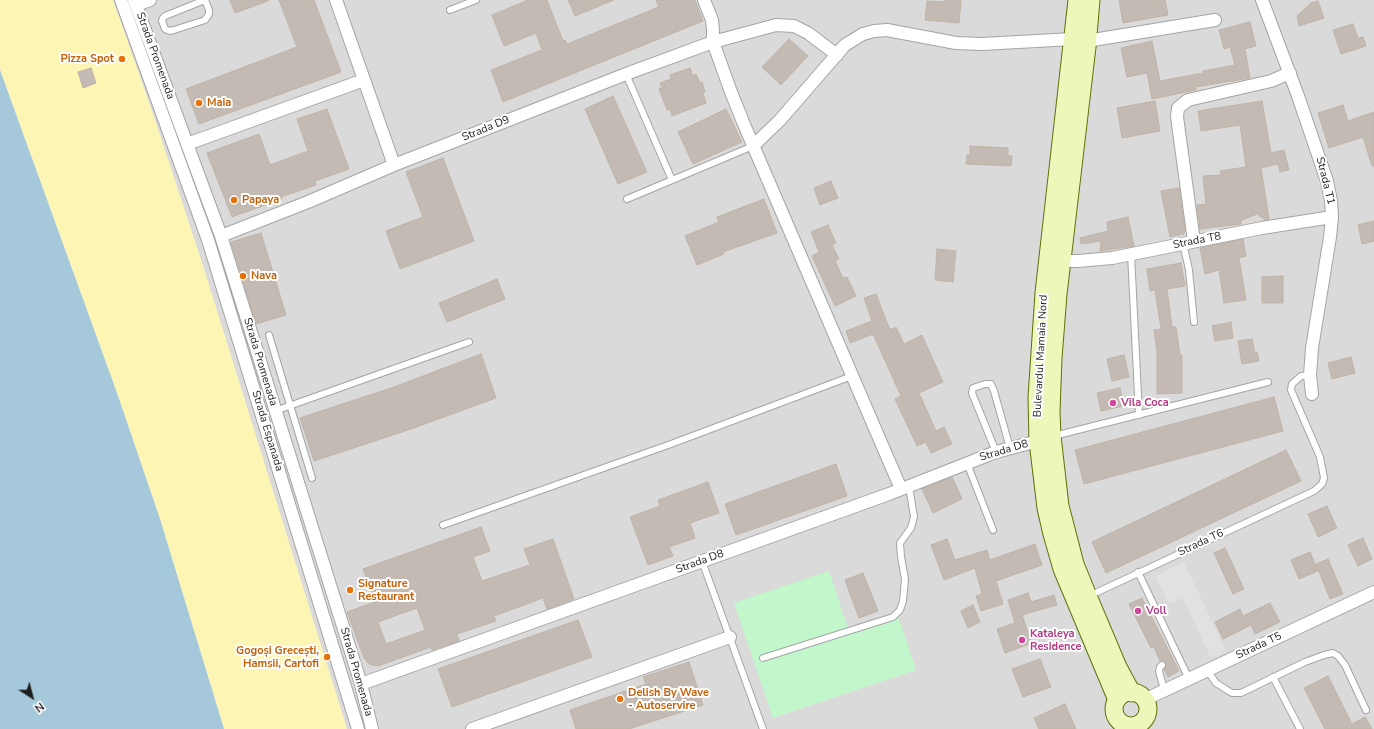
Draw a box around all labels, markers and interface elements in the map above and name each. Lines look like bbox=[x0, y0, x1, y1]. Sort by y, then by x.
street label: Strada Promenada bbox=[133, 11, 177, 101]
place label: Pizza Spot bbox=[61, 52, 114, 66]
marker: Pizza Spot bbox=[117, 54, 127, 64]
place label: Maia bbox=[207, 96, 231, 110]
marker: Maia bbox=[194, 98, 204, 108]
street label: Strada D9 bbox=[460, 113, 512, 145]
street label: Strada T1 bbox=[1313, 156, 1337, 206]
place label: Papaya bbox=[242, 193, 279, 207]
marker: Papaya bbox=[229, 195, 239, 205]
street label: Strada T8 bbox=[1172, 230, 1222, 252]
place label: Nava bbox=[251, 269, 277, 283]
marker: Nava bbox=[238, 271, 248, 281]
street label: Bulevardul Mamaia Nord bbox=[1031, 294, 1051, 418]
street label: Strada Promenada bbox=[240, 316, 280, 408]
street label: Strada Espanada bbox=[248, 389, 286, 473]
place label: Vila Coca bbox=[1121, 396, 1169, 410]
marker: Vila Coca bbox=[1108, 398, 1118, 408]
street label: Strada D8 bbox=[978, 437, 1030, 465]
street label: Strada T6 bbox=[1176, 527, 1226, 559]
street label: Strada D8 bbox=[674, 547, 726, 577]
place label: Signature Restaurant bbox=[358, 577, 414, 603]
marker: Signature Restaurant bbox=[345, 585, 355, 595]
place label: Voll bbox=[1146, 604, 1167, 618]
marker: Voll bbox=[1133, 606, 1143, 616]
street label: Strada Promenada bbox=[337, 626, 375, 718]
place label: Kataleya Residence bbox=[1030, 627, 1082, 653]
street label: Strada T5 bbox=[1234, 630, 1284, 662]
marker: Kataleya Residence bbox=[1017, 635, 1027, 645]
place label: Gogoși Grecești, Hamsii, Cartofi bbox=[236, 644, 319, 670]
marker: Gogoși Grecești, Hamsii, Cartofi bbox=[322, 652, 332, 662]
north arrow bbox=[12, 677, 52, 717]
place label: Delish By Wave - Autoservire bbox=[628, 686, 709, 712]
marker: Delish By Wave - Autoservire bbox=[615, 694, 625, 704]
text: N bbox=[32, 699, 47, 716]

